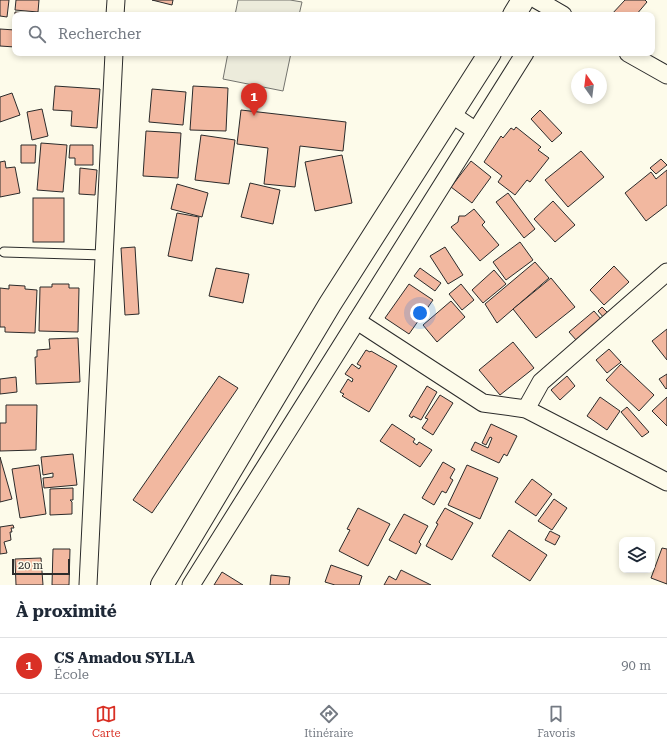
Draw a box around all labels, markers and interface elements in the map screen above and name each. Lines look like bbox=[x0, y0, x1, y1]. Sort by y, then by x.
search box bbox=[12, 12, 655, 56]
icon: search bbox=[26, 23, 48, 45]
text: Rechercher bbox=[58, 25, 141, 43]
north arrow bbox=[571, 68, 607, 104]
pin: 1 bbox=[241, 83, 267, 116]
your location bbox=[410, 303, 430, 323]
map controls bbox=[619, 537, 655, 573]
button: layers bbox=[619, 537, 655, 573]
scale bar bbox=[12, 557, 70, 576]
text: 20 m bbox=[18, 559, 43, 572]
text: À proximité bbox=[16, 601, 117, 621]
text: CS Amadou SYLLA bbox=[54, 649, 195, 667]
text: 1 bbox=[25, 658, 33, 673]
text: 90 m bbox=[621, 658, 651, 673]
text: École bbox=[54, 667, 89, 682]
tab: Carte bbox=[92, 703, 120, 740]
tab: Itinéraire bbox=[304, 703, 353, 740]
tab: Favoris bbox=[537, 703, 575, 740]

